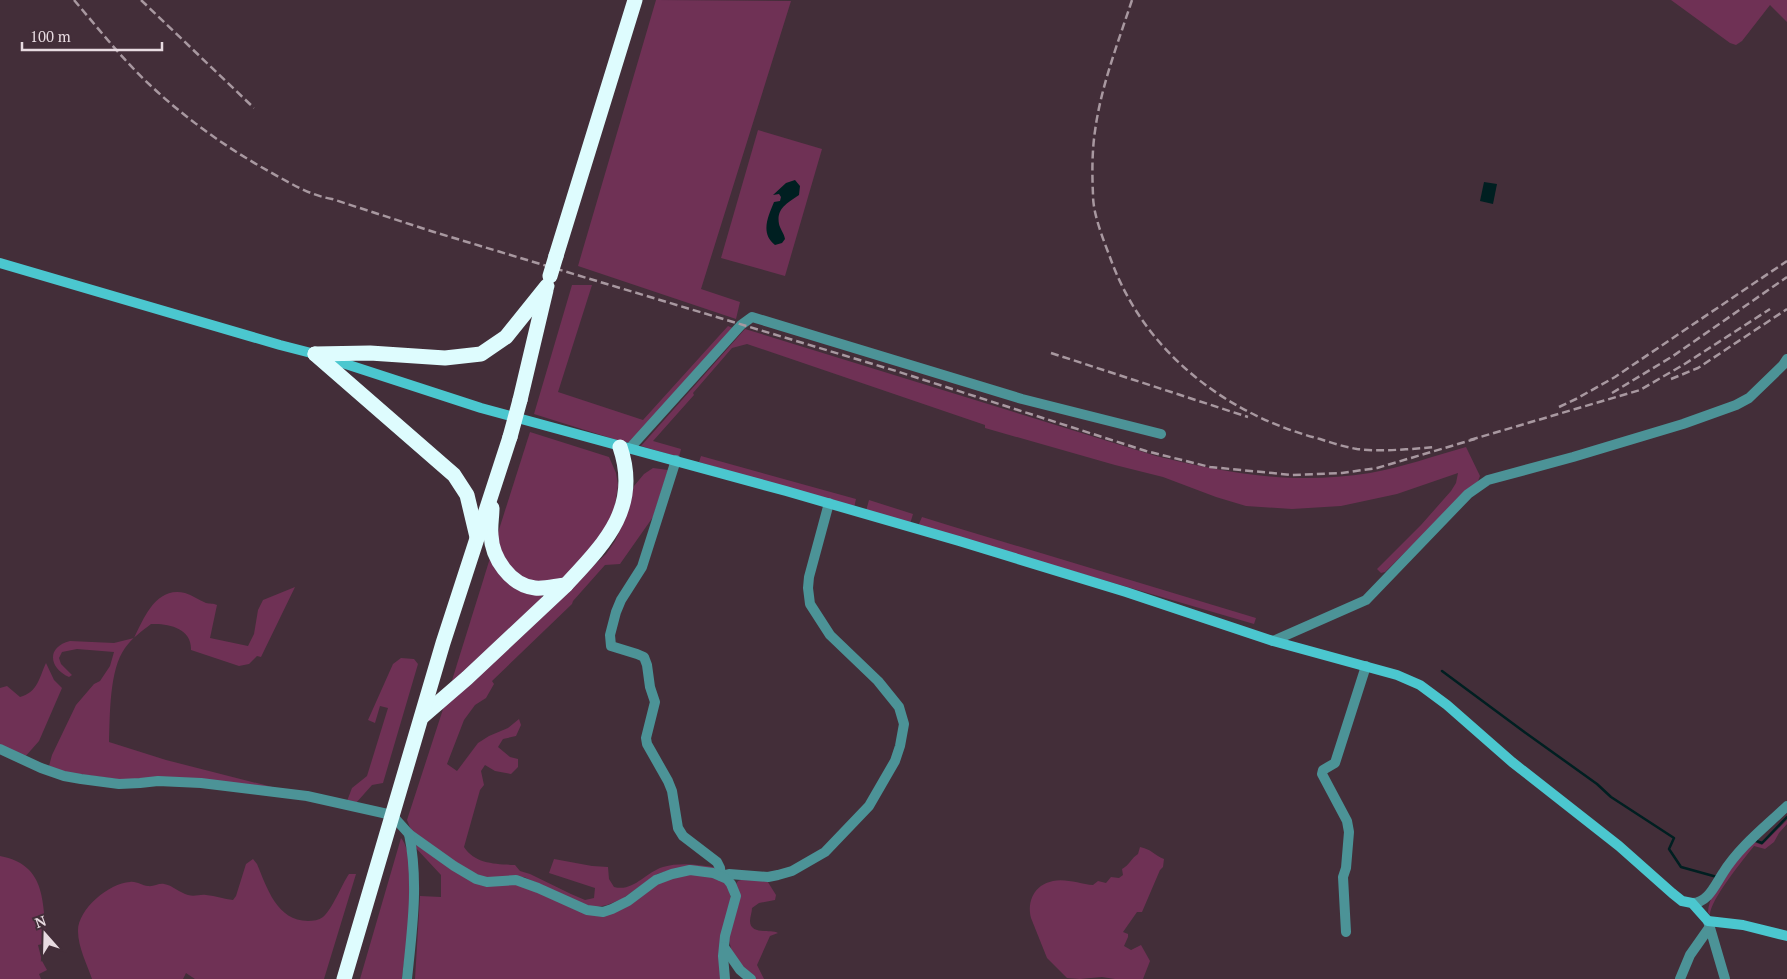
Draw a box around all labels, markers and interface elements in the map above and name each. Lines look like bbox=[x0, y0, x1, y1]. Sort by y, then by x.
scale bar bbox=[22, 20, 162, 52]
text: 100 m bbox=[30, 26, 71, 46]
north arrow bbox=[20, 909, 70, 959]
text: N bbox=[32, 910, 49, 932]

